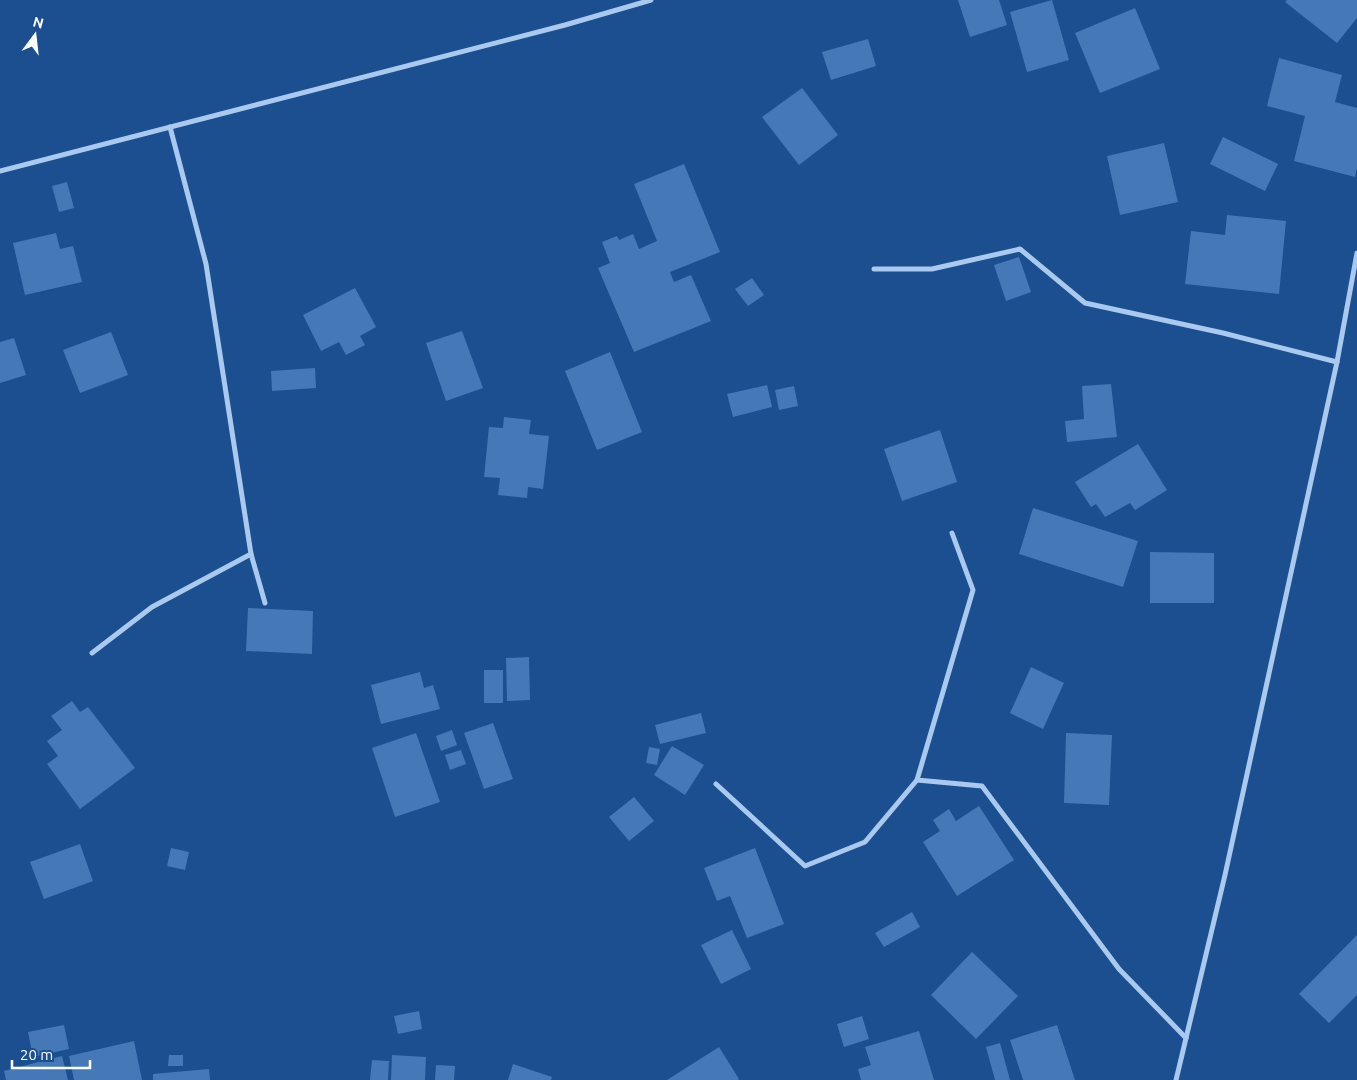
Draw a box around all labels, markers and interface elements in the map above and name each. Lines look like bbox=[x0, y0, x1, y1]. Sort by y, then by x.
north arrow bbox=[10, 10, 60, 60]
text: N bbox=[31, 13, 45, 32]
scale bar bbox=[12, 1038, 90, 1070]
text: 20 m bbox=[20, 1046, 53, 1063]

